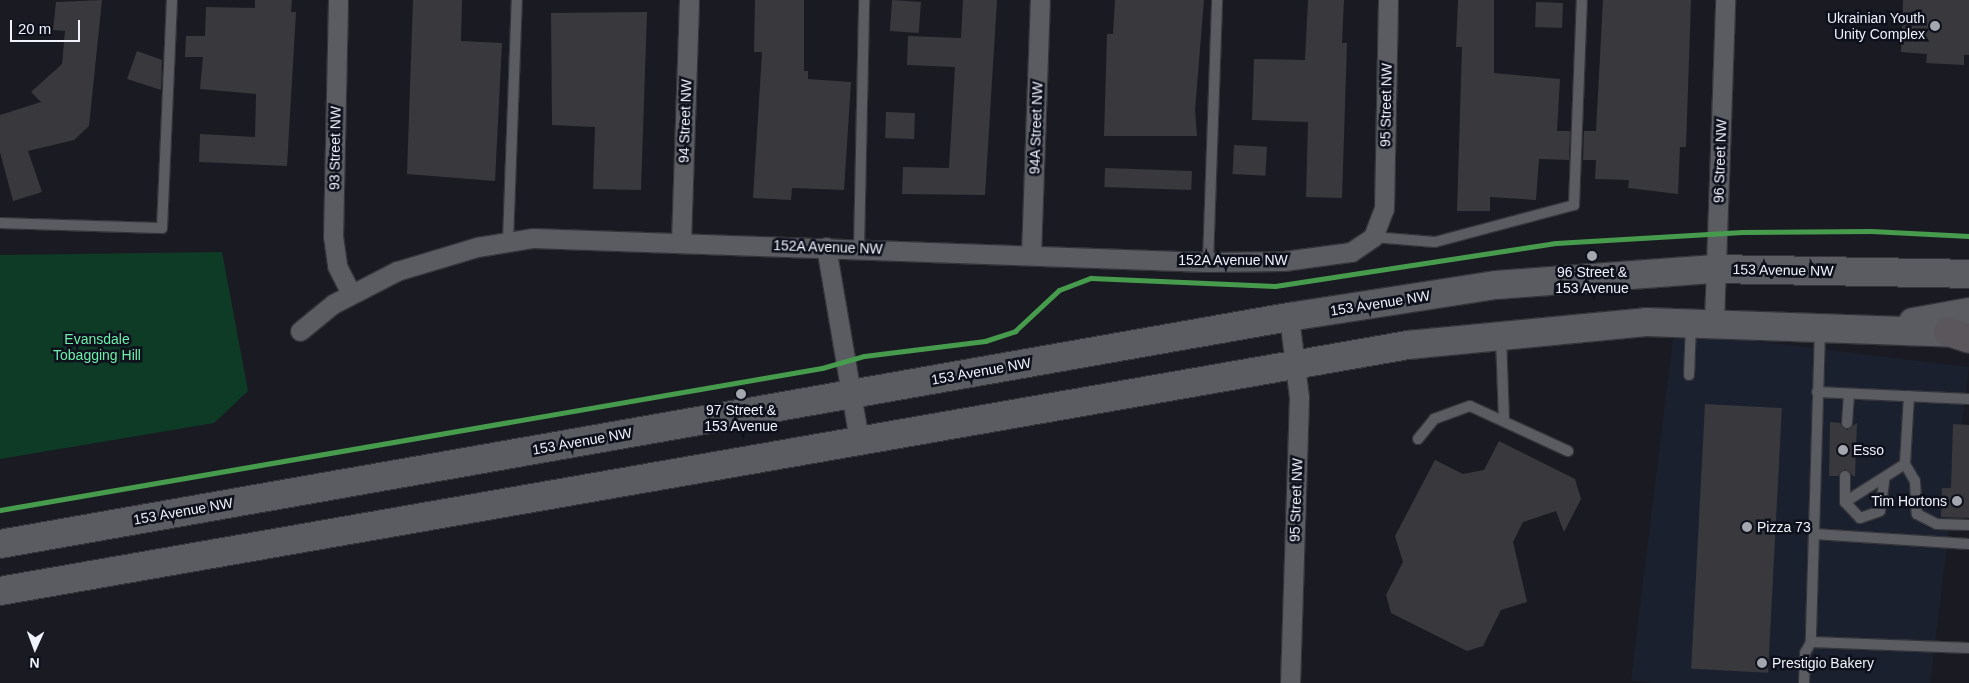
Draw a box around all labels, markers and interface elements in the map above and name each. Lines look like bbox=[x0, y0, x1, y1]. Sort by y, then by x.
scale bar bbox=[12, 10, 82, 42]
place label: Ukrainian Youth Unity Complex bbox=[1827, 10, 1925, 42]
text: 20 m bbox=[18, 20, 51, 37]
marker: Ukrainian Youth Unity Complex bbox=[1929, 20, 1941, 32]
street label: 95 Street NW bbox=[1377, 63, 1395, 147]
street label: 94 Street NW bbox=[675, 79, 695, 163]
street label: 94A Street NW bbox=[1026, 81, 1046, 175]
street label: 93 Street NW bbox=[326, 106, 344, 190]
street label: 96 Street NW bbox=[1710, 119, 1730, 203]
street label: 152A Avenue NW bbox=[772, 237, 884, 257]
marker: 96 Street & 153 Avenue bbox=[1586, 250, 1598, 262]
street label: 152A Avenue NW bbox=[1177, 252, 1289, 268]
street label: 153 Avenue NW bbox=[1732, 261, 1834, 279]
place label: 96 Street & 153 Avenue bbox=[1555, 264, 1629, 296]
street label: 153 Avenue NW bbox=[1328, 287, 1432, 319]
park label: Evansdale Tobagging Hill bbox=[53, 331, 141, 364]
street label: 153 Avenue NW bbox=[929, 354, 1033, 388]
marker: 97 Street & 153 Avenue bbox=[735, 388, 747, 400]
place label: 97 Street & 153 Avenue bbox=[704, 402, 778, 434]
street label: 153 Avenue NW bbox=[530, 424, 634, 458]
place label: Esso bbox=[1853, 442, 1884, 458]
marker: Esso bbox=[1837, 444, 1849, 456]
street label: 95 Street NW bbox=[1286, 458, 1306, 542]
place label: Tim Hortons bbox=[1871, 493, 1947, 509]
street label: 153 Avenue NW bbox=[131, 494, 235, 528]
marker: Tim Hortons bbox=[1951, 495, 1963, 507]
place label: Pizza 73 bbox=[1757, 519, 1811, 535]
marker: Pizza 73 bbox=[1741, 521, 1753, 533]
north arrow bbox=[10, 623, 60, 673]
text: N bbox=[29, 655, 40, 671]
place label: Prestigio Bakery bbox=[1772, 655, 1874, 671]
marker: Prestigio Bakery bbox=[1756, 657, 1768, 669]

